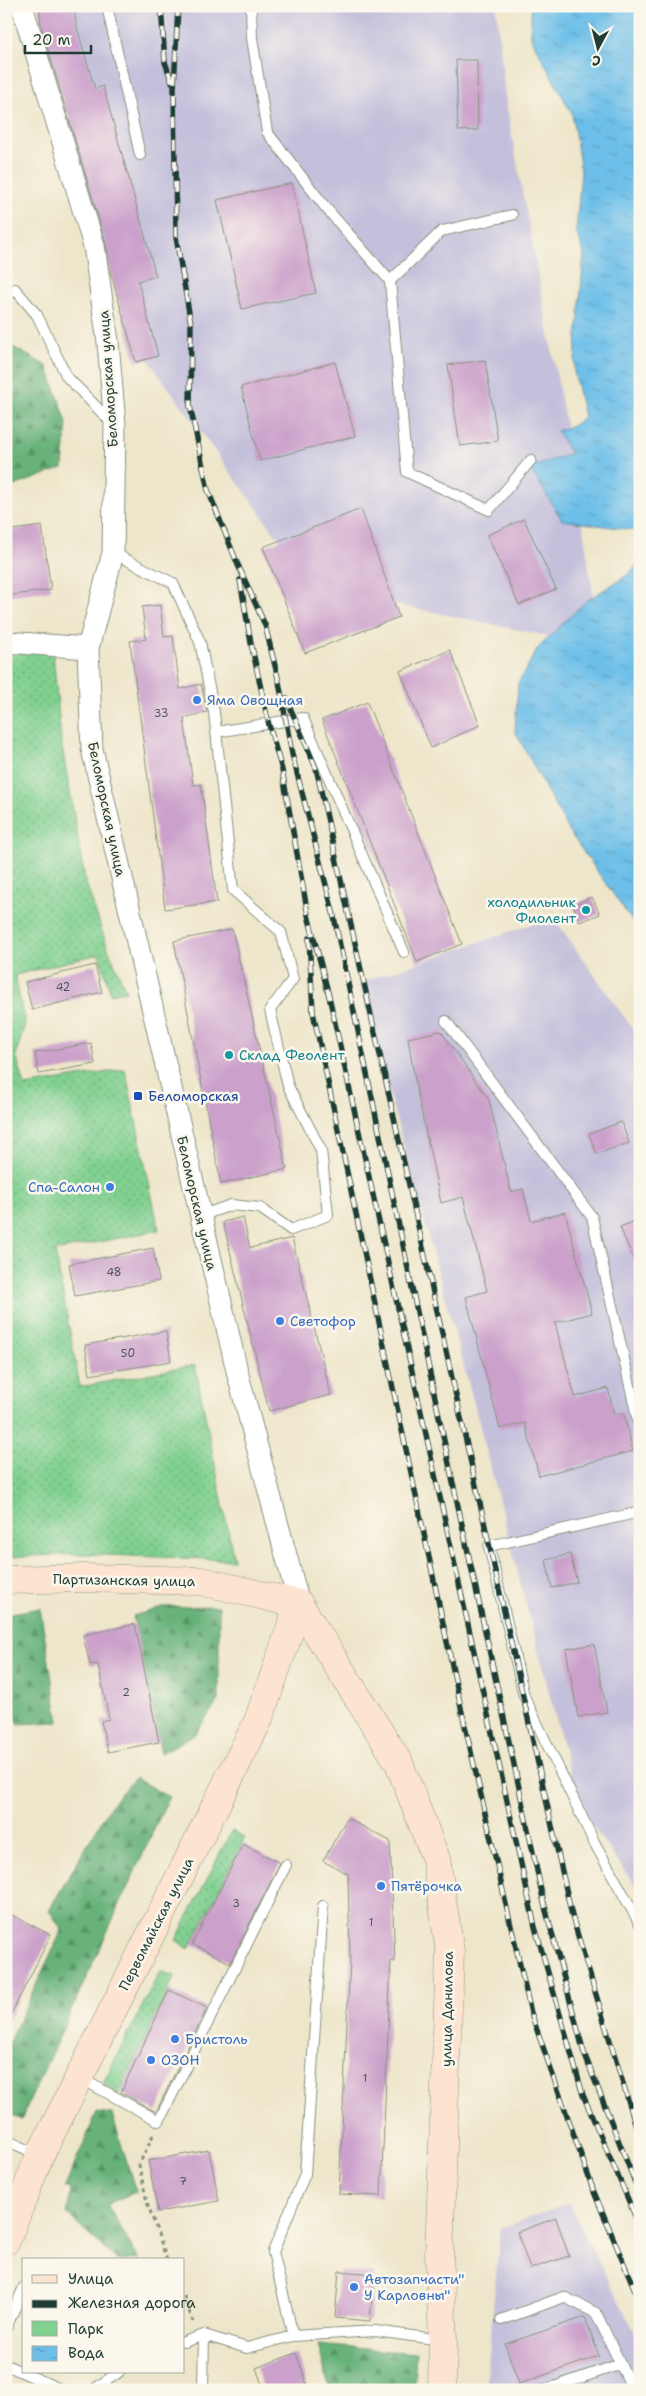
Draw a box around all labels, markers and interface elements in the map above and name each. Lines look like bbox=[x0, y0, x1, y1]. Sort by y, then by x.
scale bar bbox=[25, 22, 91, 54]
north arrow bbox=[574, 22, 624, 72]
text: 20 m bbox=[32, 30, 71, 50]
text: С bbox=[591, 51, 602, 70]
street label: Беломорская улица bbox=[94, 309, 122, 448]
place label: Яма Овощная bbox=[207, 691, 303, 709]
marker: Яма Овощная bbox=[191, 694, 203, 706]
house number: 33 bbox=[154, 706, 168, 721]
street label: Беломорская улица bbox=[84, 740, 130, 878]
place label: холодильник Фиолент bbox=[487, 893, 577, 927]
marker: холодильник Фиолент bbox=[580, 904, 592, 916]
house number: 42 bbox=[56, 980, 70, 995]
place label: Склад Феолент bbox=[239, 1046, 345, 1064]
marker: Склад Феолент bbox=[223, 1049, 235, 1061]
place label: Беломорская bbox=[148, 1087, 239, 1105]
marker: Беломорская bbox=[132, 1090, 144, 1102]
street label: Беломорская улица bbox=[173, 1134, 221, 1272]
place label: Спа-Салон bbox=[28, 1178, 100, 1196]
marker: Спа-Салон bbox=[104, 1181, 116, 1193]
house number: 48 bbox=[106, 1265, 122, 1280]
place label: Светофор bbox=[290, 1312, 356, 1330]
marker: Светофор bbox=[274, 1315, 286, 1327]
house number: 50 bbox=[121, 1346, 135, 1361]
street label: Партизанская улица bbox=[53, 1570, 196, 1590]
house number: 2 bbox=[122, 1685, 130, 1700]
street label: Первомайская улица bbox=[115, 1854, 198, 1994]
place label: Пятёрочка bbox=[391, 1877, 462, 1895]
marker: Пятёрочка bbox=[375, 1880, 387, 1892]
house number: 3 bbox=[232, 1896, 240, 1911]
house number: 1 bbox=[369, 1915, 373, 1930]
street label: улица Данилова bbox=[437, 1951, 457, 2067]
place label: Бристоль bbox=[185, 2030, 248, 2048]
marker: Бристоль bbox=[169, 2033, 181, 2045]
place label: ОЗОН bbox=[161, 2051, 200, 2069]
marker: ОЗОН bbox=[145, 2054, 157, 2066]
house number: 1 bbox=[363, 2071, 367, 2086]
house number: 7 bbox=[179, 2174, 187, 2189]
legend bbox=[22, 2258, 185, 2374]
text: Улица bbox=[68, 2269, 114, 2289]
place label: Автозапчасти" У Карловны" bbox=[364, 2270, 464, 2304]
marker: Автозапчасти" У Карловны" bbox=[348, 2281, 360, 2293]
text: Железная дорога bbox=[68, 2293, 196, 2313]
text: Парк bbox=[68, 2319, 104, 2339]
text: Вода bbox=[68, 2343, 105, 2363]

